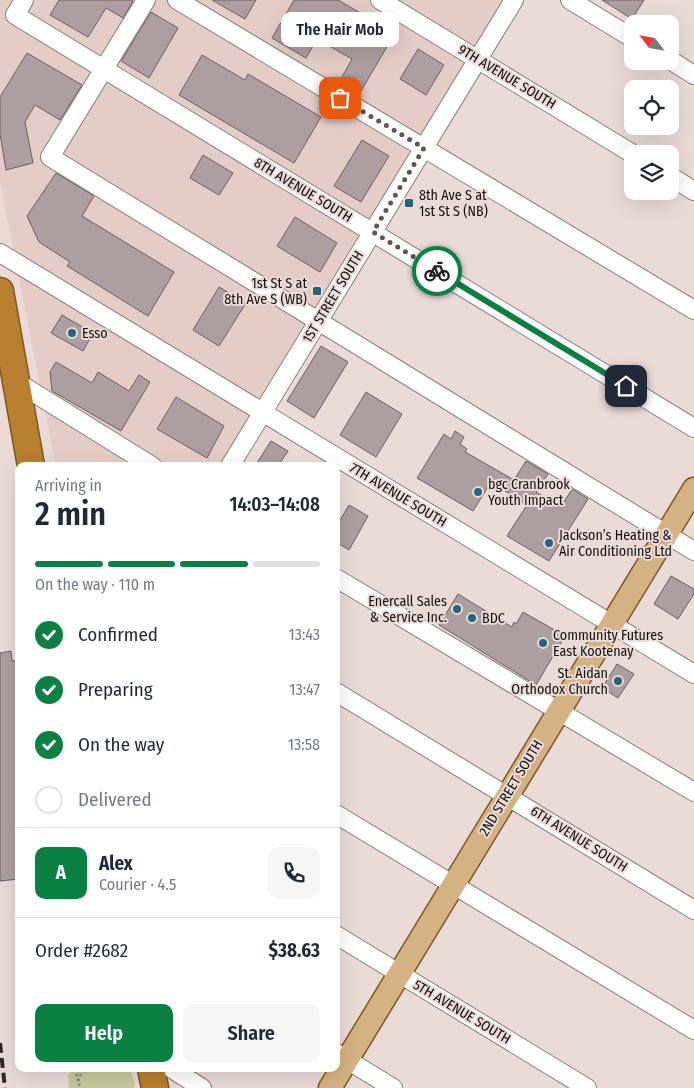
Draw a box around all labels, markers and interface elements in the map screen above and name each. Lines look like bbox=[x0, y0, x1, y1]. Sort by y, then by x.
callout: The Hair Mob bbox=[281, 13, 399, 48]
north arrow bbox=[624, 15, 679, 70]
map controls bbox=[624, 15, 679, 200]
text: The Hair Mob bbox=[296, 20, 384, 39]
street label: 9TH AVENUE SOUTH bbox=[455, 41, 559, 113]
pin bbox=[319, 77, 361, 119]
button: locate bbox=[624, 80, 679, 135]
icon: bag bbox=[326, 84, 354, 112]
button: layers bbox=[624, 145, 679, 200]
street label: 8TH AVENUE SOUTH bbox=[251, 154, 355, 226]
place label: 8th Ave S at 1st St S (NB) bbox=[419, 187, 488, 220]
marker: 8th Ave S at 1st St S (NB) bbox=[403, 197, 415, 209]
courier bbox=[412, 246, 462, 296]
street label: 1ST STREET SOUTH bbox=[299, 248, 367, 346]
icon: bike bbox=[423, 257, 451, 285]
place label: 1st St S at 8th Ave S (WB) bbox=[224, 275, 307, 308]
marker: 1st St S at 8th Ave S (WB) bbox=[311, 285, 323, 297]
place label: Esso bbox=[82, 325, 108, 342]
marker: Esso bbox=[66, 327, 78, 339]
pin bbox=[605, 365, 647, 407]
icon: home bbox=[612, 372, 640, 400]
street label: 7TH AVENUE SOUTH bbox=[346, 459, 450, 531]
text: Arriving in bbox=[35, 476, 102, 495]
place label: bgc Cranbrook Youth Impact bbox=[488, 476, 570, 509]
marker: bgc Cranbrook Youth Impact bbox=[472, 486, 484, 498]
text: 14:03–14:08 bbox=[230, 493, 320, 516]
text: 2 min bbox=[35, 495, 106, 533]
place label: Jackson’s Heating & Air Conditioning Ltd bbox=[559, 527, 672, 560]
marker: Jackson’s Heating & Air Conditioning Ltd bbox=[543, 537, 555, 549]
text: On the way · 110 m bbox=[35, 575, 155, 594]
place label: Enercall Sales & Service Inc. bbox=[368, 593, 447, 626]
marker: Enercall Sales & Service Inc. bbox=[451, 603, 463, 615]
place label: BDC bbox=[482, 610, 505, 627]
marker: BDC bbox=[466, 612, 478, 624]
icon: check bbox=[35, 621, 63, 649]
text: Confirmed bbox=[78, 623, 158, 646]
text: 13:43 bbox=[288, 625, 320, 644]
place label: Community Futures East Kootenay bbox=[553, 627, 663, 660]
marker: Community Futures East Kootenay bbox=[537, 637, 549, 649]
place label: St. Aidan Orthodox Church bbox=[511, 665, 608, 698]
marker: St. Aidan Orthodox Church bbox=[612, 675, 624, 687]
icon: check bbox=[35, 676, 63, 704]
text: Preparing bbox=[78, 678, 153, 701]
text: 13:47 bbox=[289, 680, 320, 699]
icon: check bbox=[35, 731, 63, 759]
text: On the way bbox=[78, 733, 164, 756]
text: 13:58 bbox=[288, 735, 320, 754]
street label: 2ND STREET SOUTH bbox=[476, 737, 546, 839]
text: Delivered bbox=[78, 788, 152, 811]
street label: 6TH AVENUE SOUTH bbox=[527, 802, 631, 876]
button: phone bbox=[268, 847, 320, 899]
text: Alex bbox=[99, 852, 133, 875]
text: A bbox=[56, 861, 66, 884]
text: Courier · 4.5 bbox=[99, 875, 176, 894]
text: Order #2682 bbox=[35, 939, 128, 962]
text: $38.63 bbox=[269, 939, 320, 962]
street label: 5TH AVENUE SOUTH bbox=[410, 976, 514, 1048]
button: Help bbox=[35, 1004, 173, 1062]
button: Share bbox=[183, 1004, 320, 1062]

